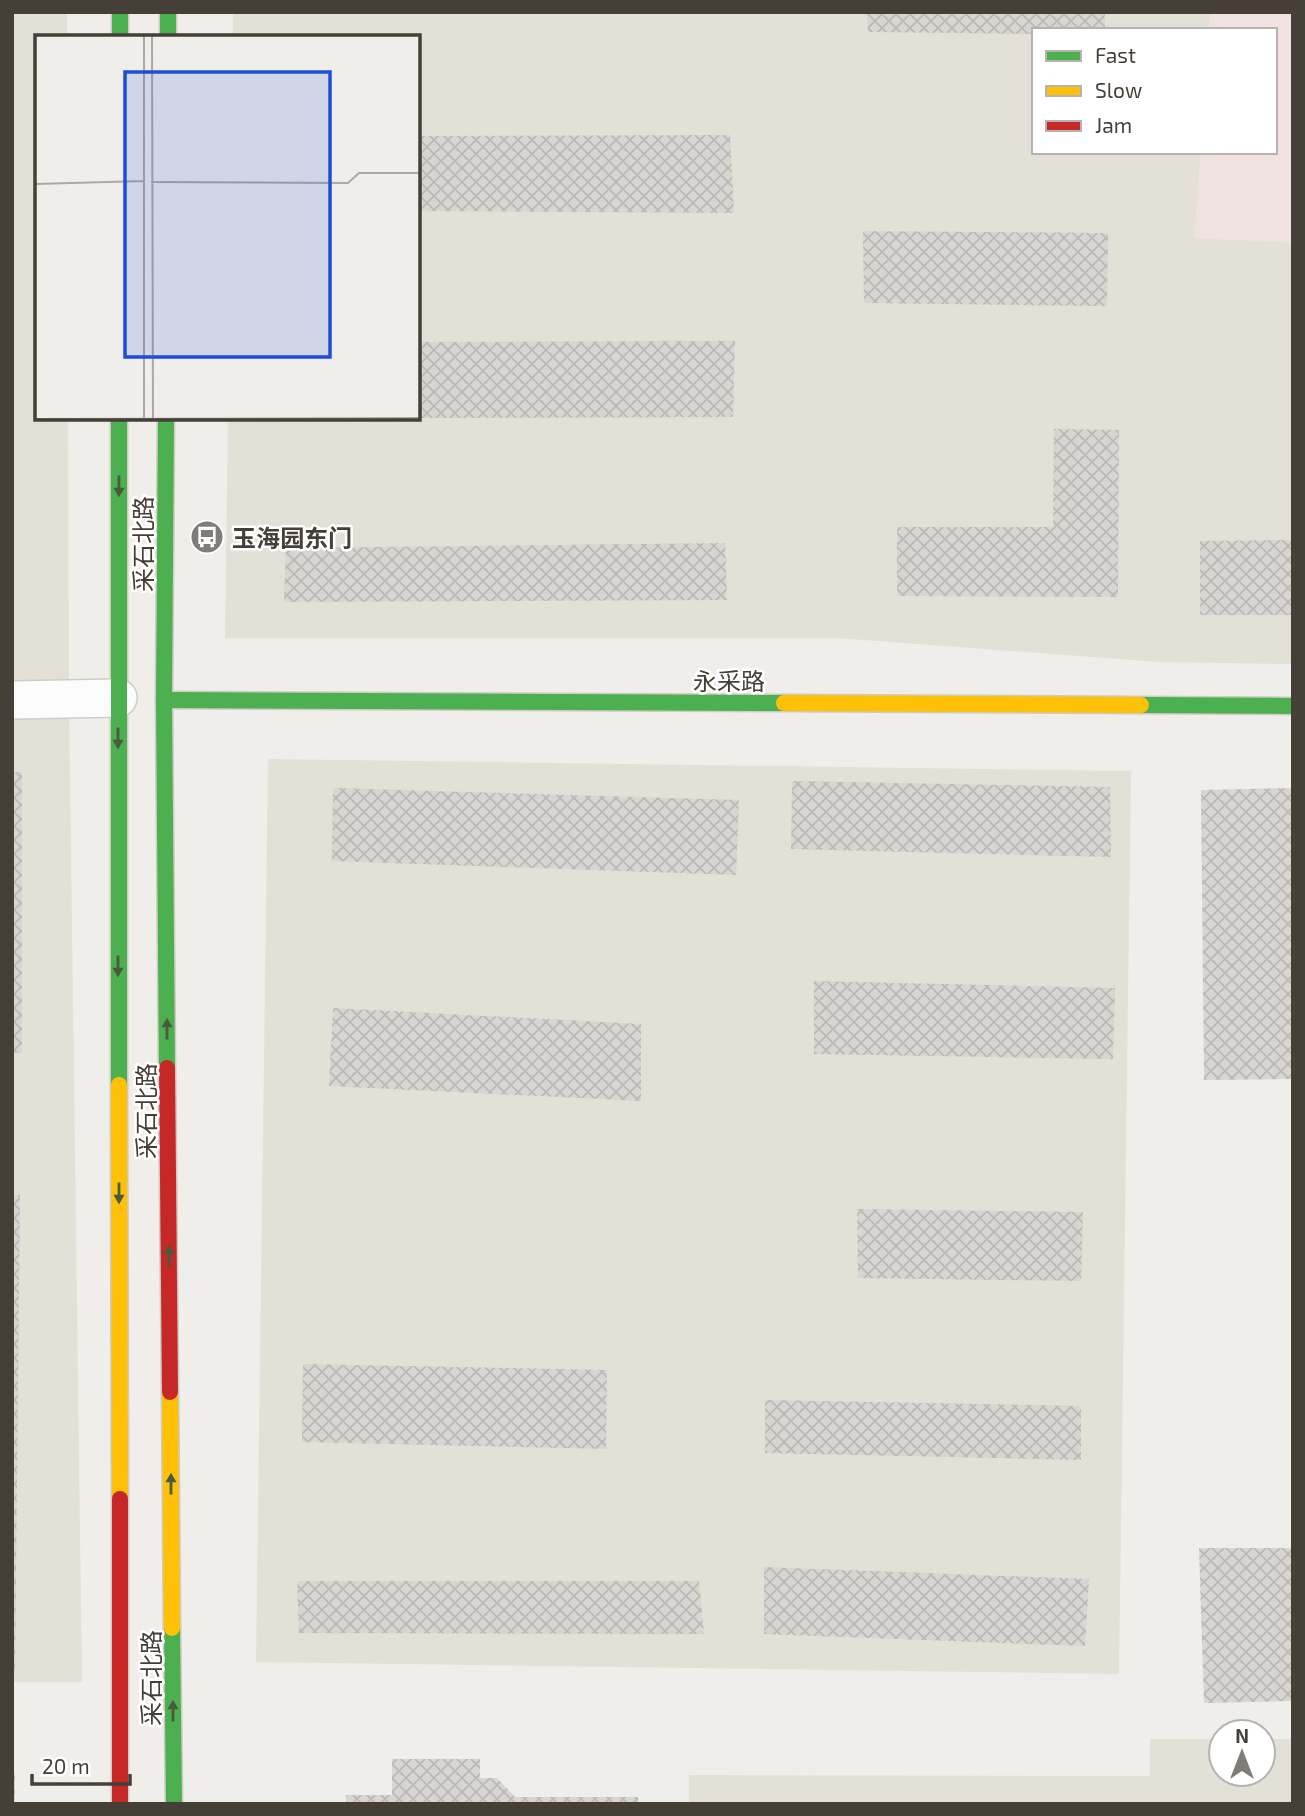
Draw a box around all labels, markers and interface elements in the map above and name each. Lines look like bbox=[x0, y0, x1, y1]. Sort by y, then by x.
legend bbox=[1032, 28, 1277, 154]
inset map bbox=[35, 35, 420, 420]
text: Fast bbox=[1095, 42, 1136, 67]
text: Slow bbox=[1095, 77, 1142, 102]
text: Jam bbox=[1095, 112, 1132, 137]
one-way arrow bbox=[113, 476, 125, 498]
street label: 采石北路 bbox=[128, 496, 157, 592]
bus stop icon: 玉海园东门 bbox=[188, 518, 226, 556]
place label: 玉海园东门 bbox=[232, 523, 352, 552]
street label: 永采路 bbox=[693, 666, 765, 695]
one-way arrow bbox=[112, 728, 124, 750]
one-way arrow bbox=[112, 955, 124, 977]
one-way arrow bbox=[161, 1017, 173, 1039]
street label: 采石北路 bbox=[131, 1063, 160, 1159]
one-way arrow bbox=[113, 1183, 125, 1205]
one-way arrow bbox=[163, 1245, 175, 1267]
one-way arrow bbox=[165, 1472, 177, 1494]
street label: 采石北路 bbox=[136, 1630, 165, 1726]
one-way arrow bbox=[167, 1700, 179, 1722]
north arrow bbox=[1207, 1718, 1277, 1788]
text: N bbox=[1235, 1724, 1249, 1747]
scale bar bbox=[32, 1742, 130, 1786]
text: 20 m bbox=[42, 1753, 90, 1778]

